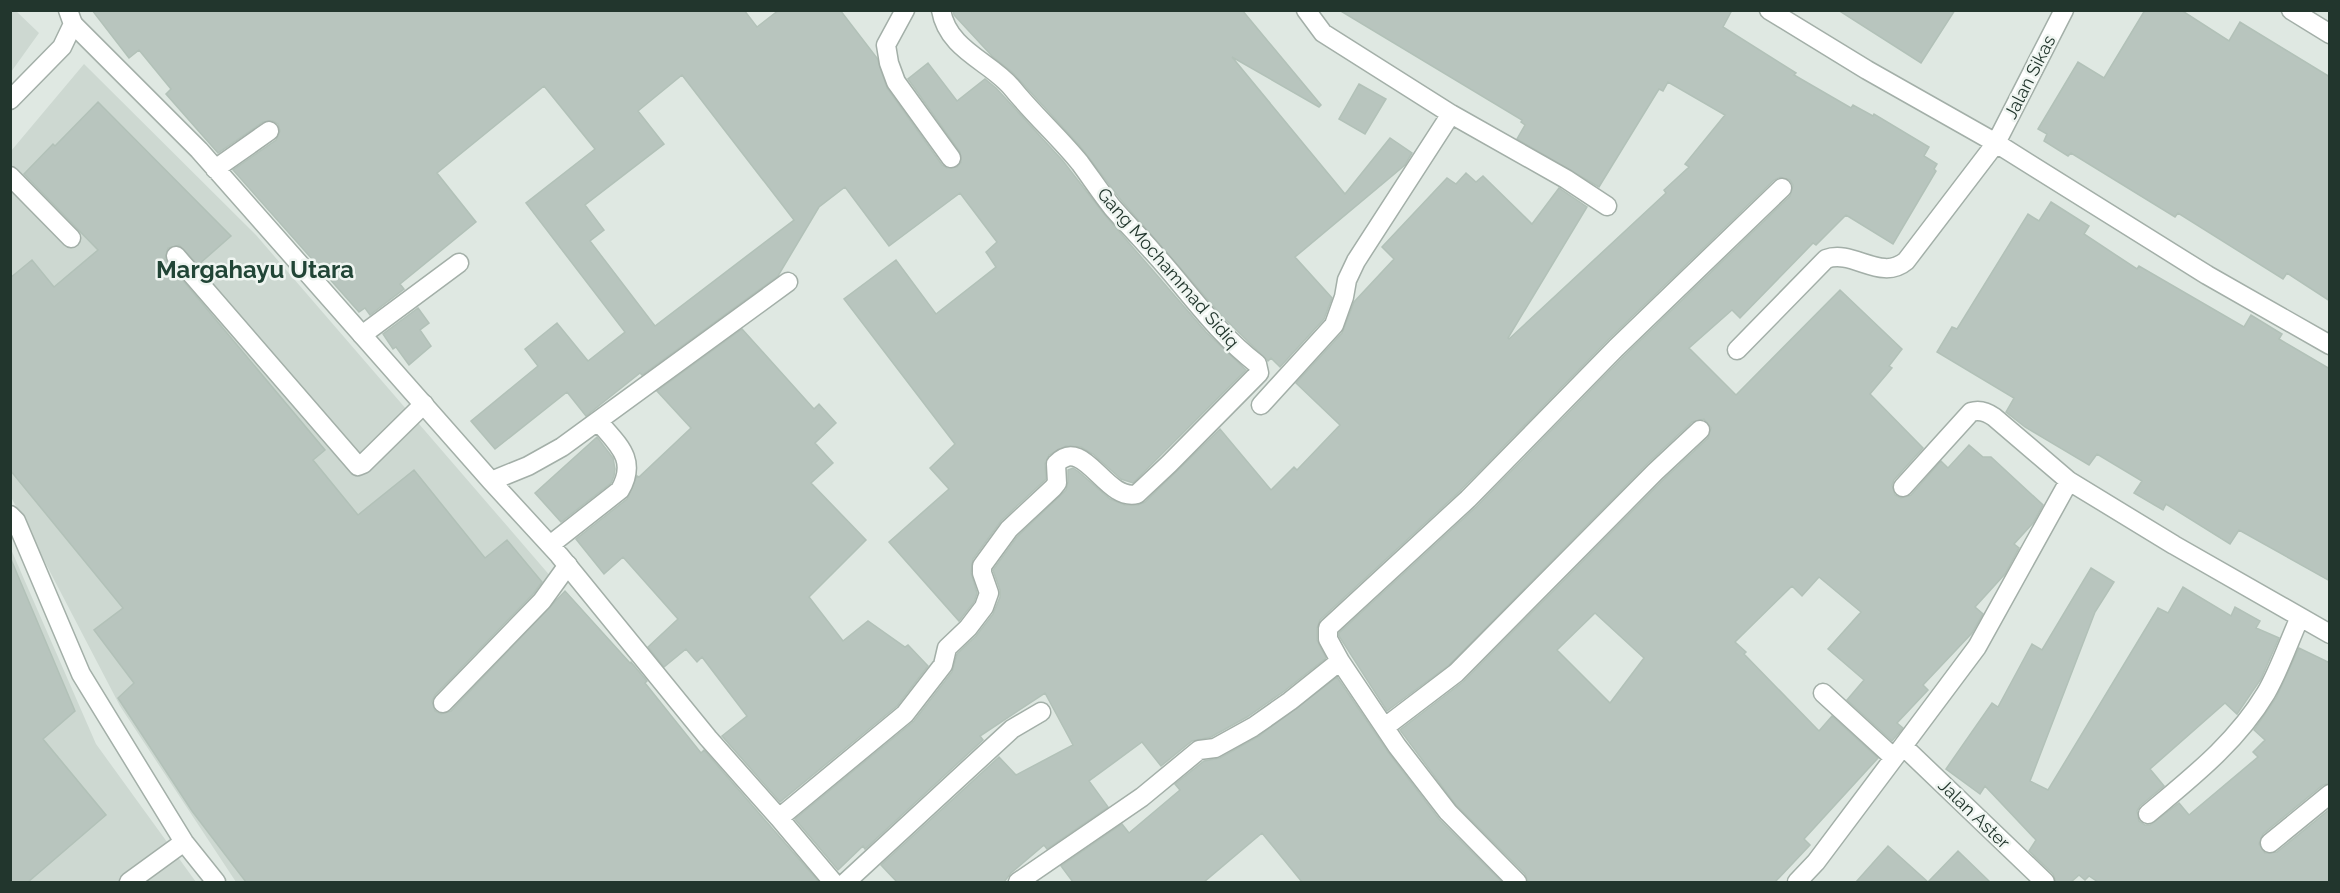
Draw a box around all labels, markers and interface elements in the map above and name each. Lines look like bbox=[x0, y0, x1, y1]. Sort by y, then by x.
street label: Jalan Sikas bbox=[2000, 31, 2060, 122]
street label: Gang Mochammad Sidiq bbox=[1093, 183, 1244, 352]
district label: Margahayu Utara bbox=[156, 255, 354, 284]
street label: Jalan Aster bbox=[1934, 774, 2015, 853]

